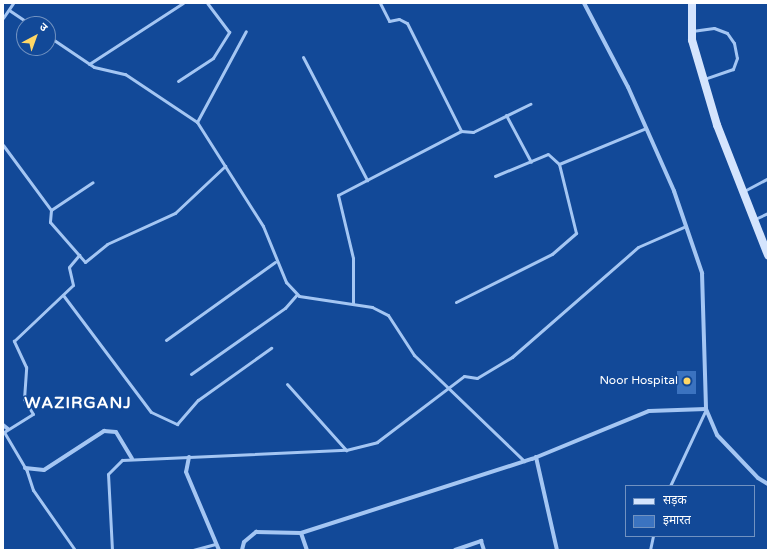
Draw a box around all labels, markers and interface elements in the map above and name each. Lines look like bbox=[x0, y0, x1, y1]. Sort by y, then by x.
north arrow bbox=[16, 16, 56, 56]
text: उ bbox=[37, 20, 50, 34]
place label: Noor Hospital bbox=[599, 374, 678, 388]
marker: Noor Hospital bbox=[681, 375, 693, 387]
district label: WAZIRGANJ bbox=[24, 393, 132, 413]
legend bbox=[625, 485, 755, 537]
text: सड़क bbox=[663, 493, 687, 507]
text: इमारत bbox=[663, 513, 691, 527]

